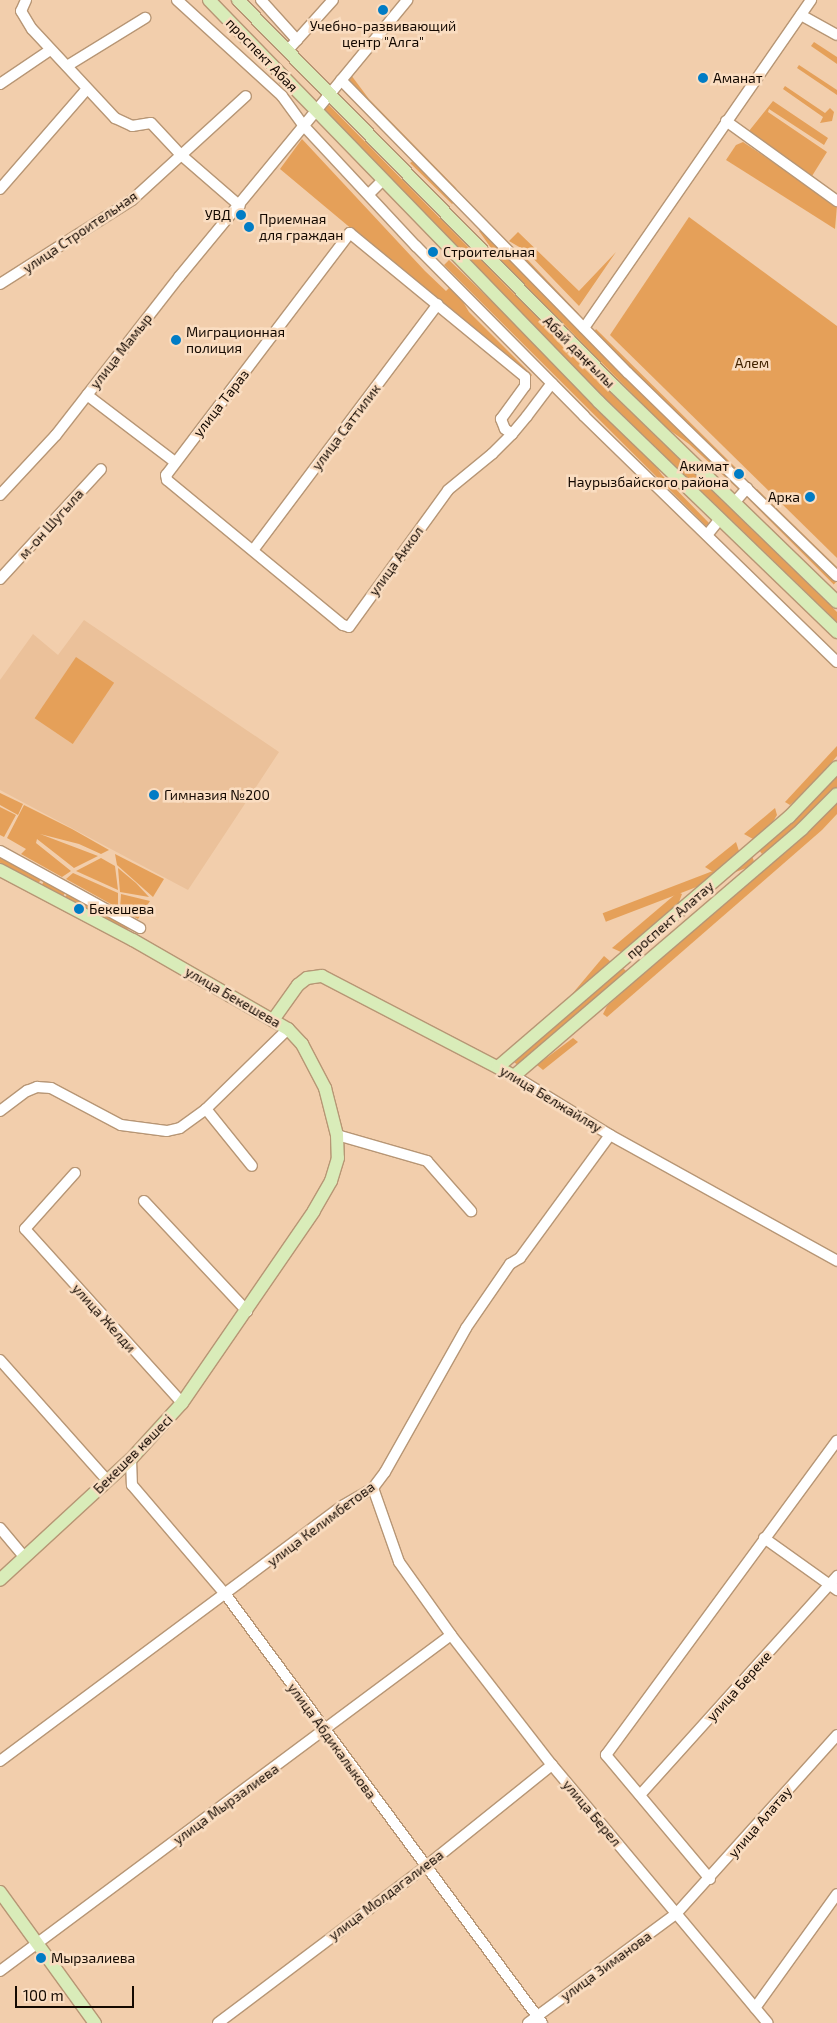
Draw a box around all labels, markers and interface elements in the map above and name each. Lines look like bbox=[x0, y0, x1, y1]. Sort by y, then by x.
marker: Учебно-развивающий центр "Алга" bbox=[377, 4, 389, 16]
street label: проспект Абая bbox=[223, 15, 301, 95]
place label: Учебно-развивающий центр "Алга" bbox=[310, 18, 456, 50]
place label: Аманат bbox=[713, 70, 763, 86]
marker: Аманат bbox=[697, 72, 709, 84]
street label: улица Строительная bbox=[20, 187, 140, 277]
place label: УВД bbox=[205, 207, 231, 223]
marker: УВД bbox=[235, 209, 247, 221]
place label: Приемная для граждан bbox=[259, 211, 343, 243]
marker: Приемная для граждан bbox=[243, 221, 255, 233]
place label: Строительная bbox=[443, 244, 535, 260]
marker: Строительная bbox=[427, 246, 439, 258]
street label: улица Мамыр bbox=[86, 310, 156, 392]
street label: Абай даңғылы bbox=[540, 313, 618, 391]
place label: Миграционная полиция bbox=[186, 324, 285, 357]
marker: Миграционная полиция bbox=[170, 334, 182, 346]
park label: Алем bbox=[735, 355, 769, 371]
street label: улица Тараз bbox=[189, 366, 253, 440]
street label: улица Саттилик bbox=[308, 381, 384, 473]
place label: Акимат Наурызбайского района bbox=[568, 458, 729, 491]
marker: Акимат Наурызбайского района bbox=[733, 468, 745, 480]
street label: м-он Шугыла bbox=[15, 485, 87, 563]
place label: Арка bbox=[768, 489, 800, 505]
marker: Арка bbox=[804, 491, 816, 503]
street label: улица Аккол bbox=[365, 523, 427, 599]
place label: Гимназия №200 bbox=[164, 787, 270, 803]
marker: Гимназия №200 bbox=[148, 789, 160, 801]
street label: проспект Алатау bbox=[623, 877, 717, 963]
place label: Бекешева bbox=[89, 901, 154, 917]
marker: Бекешева bbox=[73, 903, 85, 915]
street label: улица Бекешева bbox=[182, 963, 284, 1031]
street label: улица Белжайляу bbox=[497, 1062, 605, 1136]
street label: улица Желди bbox=[69, 1280, 139, 1356]
street label: Бекешев көшесі bbox=[90, 1411, 176, 1497]
street label: улица Келимбетова bbox=[264, 1478, 378, 1570]
street label: улица Береке bbox=[703, 1647, 775, 1725]
street label: улица Абдикалыкова bbox=[284, 1680, 380, 1802]
street label: улица Мырзалиева bbox=[170, 1760, 282, 1848]
street label: улица Берел bbox=[559, 1776, 625, 1850]
street label: улица Алатау bbox=[725, 1783, 795, 1861]
street label: улица Молдагалиева bbox=[325, 1846, 447, 1944]
street label: улица Зиманова bbox=[557, 1927, 655, 2005]
place label: Мырзалиева bbox=[51, 1950, 135, 1966]
marker: Мырзалиева bbox=[35, 1952, 47, 1964]
scale bar bbox=[18, 1976, 136, 2008]
text: 100 m bbox=[23, 1986, 64, 2004]

